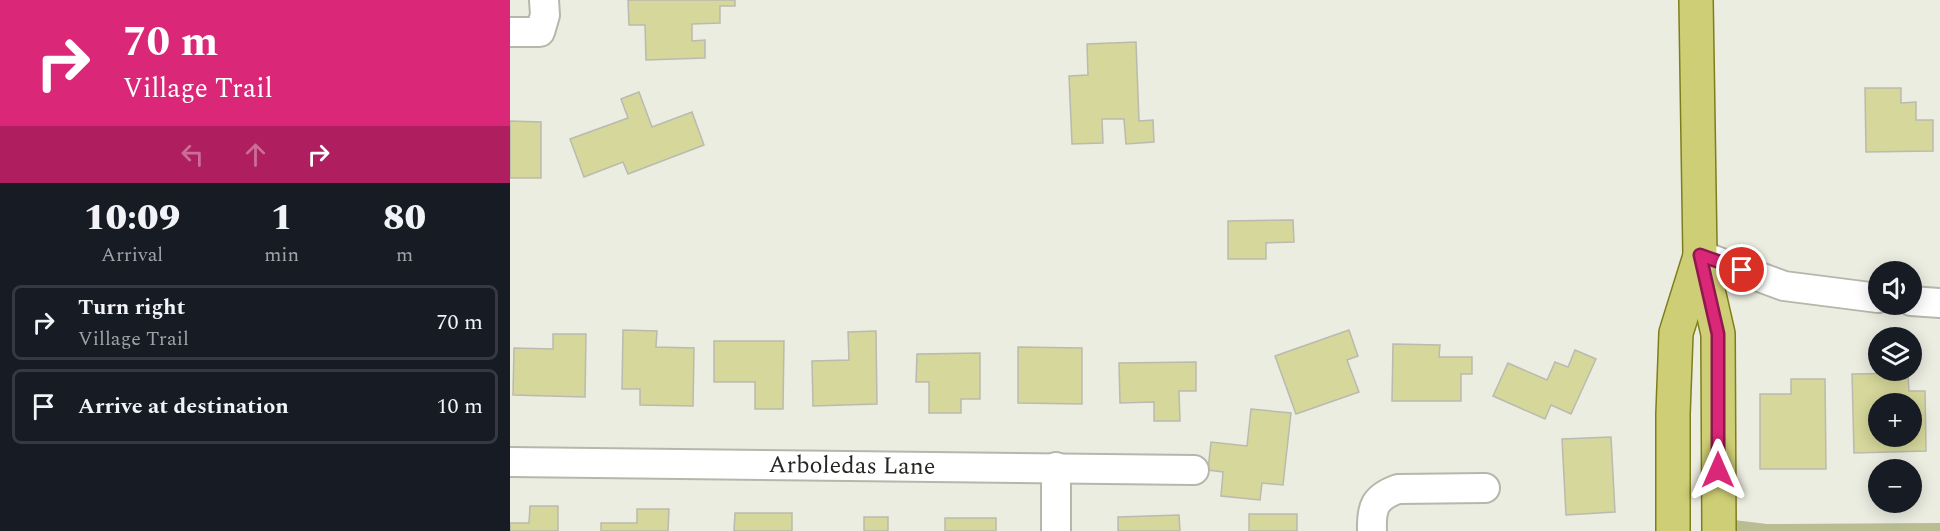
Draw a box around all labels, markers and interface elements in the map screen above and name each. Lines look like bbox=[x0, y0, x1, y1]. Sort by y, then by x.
text: 70 m bbox=[123, 11, 218, 74]
icon: right bbox=[24, 24, 102, 102]
text: Village Trail bbox=[123, 68, 273, 110]
icon: left bbox=[176, 138, 209, 171]
icon: ahead bbox=[239, 138, 272, 171]
icon: right bbox=[302, 138, 335, 171]
text: 10:09 bbox=[84, 191, 180, 246]
text: 1 bbox=[271, 191, 292, 246]
text: 80 bbox=[383, 191, 426, 246]
text: Arrival bbox=[101, 240, 163, 270]
text: min bbox=[264, 240, 299, 270]
text: m bbox=[396, 240, 413, 270]
pin bbox=[1716, 244, 1767, 295]
icon: arrive bbox=[1725, 253, 1758, 286]
map controls bbox=[1868, 261, 1922, 513]
button: sound bbox=[1868, 261, 1922, 315]
text: Turn right bbox=[78, 291, 185, 324]
icon: right bbox=[27, 306, 60, 339]
text: 70 m bbox=[437, 306, 483, 339]
text: Village Trail bbox=[78, 324, 189, 354]
button: layers bbox=[1868, 327, 1922, 381]
icon: arrive bbox=[27, 390, 60, 423]
text: Arrive at destination bbox=[78, 390, 289, 423]
text: 10 m bbox=[437, 390, 483, 423]
button: + bbox=[1868, 393, 1922, 447]
position arrow bbox=[1686, 438, 1750, 502]
street label: Arboledas Lane bbox=[768, 447, 936, 485]
button: − bbox=[1868, 459, 1922, 513]

